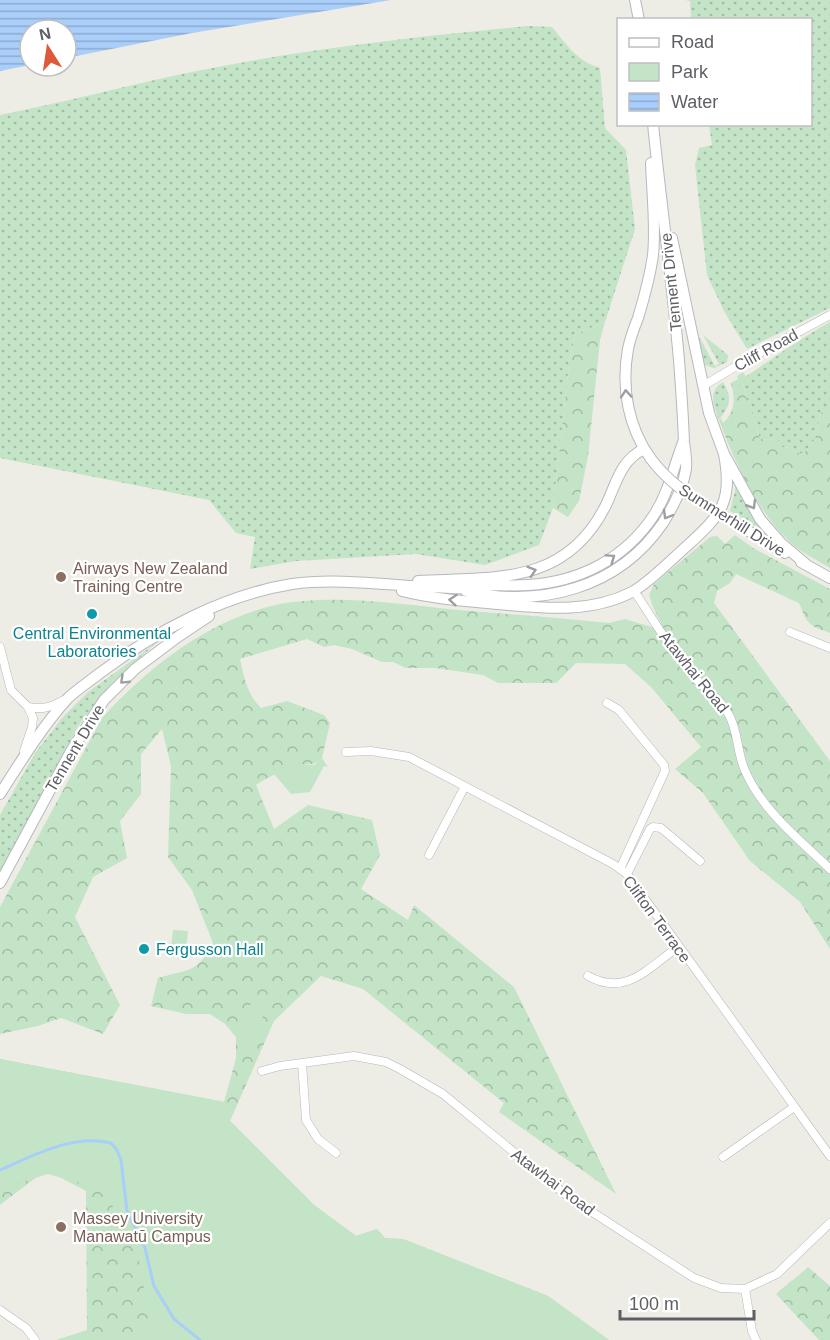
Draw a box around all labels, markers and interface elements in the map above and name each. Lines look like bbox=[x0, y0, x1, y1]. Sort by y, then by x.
north arrow bbox=[18, 18, 78, 78]
legend bbox=[617, 18, 812, 126]
text: N bbox=[38, 24, 52, 43]
text: Road bbox=[671, 32, 714, 52]
text: Park bbox=[671, 62, 709, 82]
text: Water bbox=[671, 92, 718, 112]
street label: Tennent Drive bbox=[657, 232, 685, 332]
street label: Cliff Road bbox=[731, 326, 801, 374]
one-way arrow bbox=[620, 390, 633, 399]
street label: Summerhill Drive bbox=[676, 481, 788, 560]
one-way arrow bbox=[744, 499, 756, 509]
one-way arrow bbox=[663, 509, 674, 519]
one-way arrow bbox=[605, 554, 616, 565]
place label: Airways New Zealand Training Centre bbox=[73, 560, 228, 595]
one-way arrow bbox=[526, 565, 537, 578]
marker: Airways New Zealand Training Centre bbox=[54, 570, 68, 584]
one-way arrow bbox=[448, 594, 458, 607]
marker: Central Environmental Laboratories bbox=[85, 607, 99, 621]
place label: Central Environmental Laboratories bbox=[13, 625, 171, 660]
street label: Atawhai Road bbox=[656, 628, 732, 716]
one-way arrow bbox=[120, 672, 131, 683]
street label: Tennent Drive bbox=[42, 701, 108, 795]
street label: Clifton Terrace bbox=[620, 872, 694, 966]
place label: Fergusson Hall bbox=[156, 941, 264, 958]
marker: Fergusson Hall bbox=[137, 942, 151, 956]
street label: Atawhai Road bbox=[508, 1145, 598, 1219]
place label: Massey University Manawatū Campus bbox=[73, 1210, 211, 1245]
marker: Massey University Manawatū Campus bbox=[54, 1220, 68, 1234]
scale bar bbox=[620, 1283, 754, 1321]
text: 100 m bbox=[629, 1294, 679, 1314]

